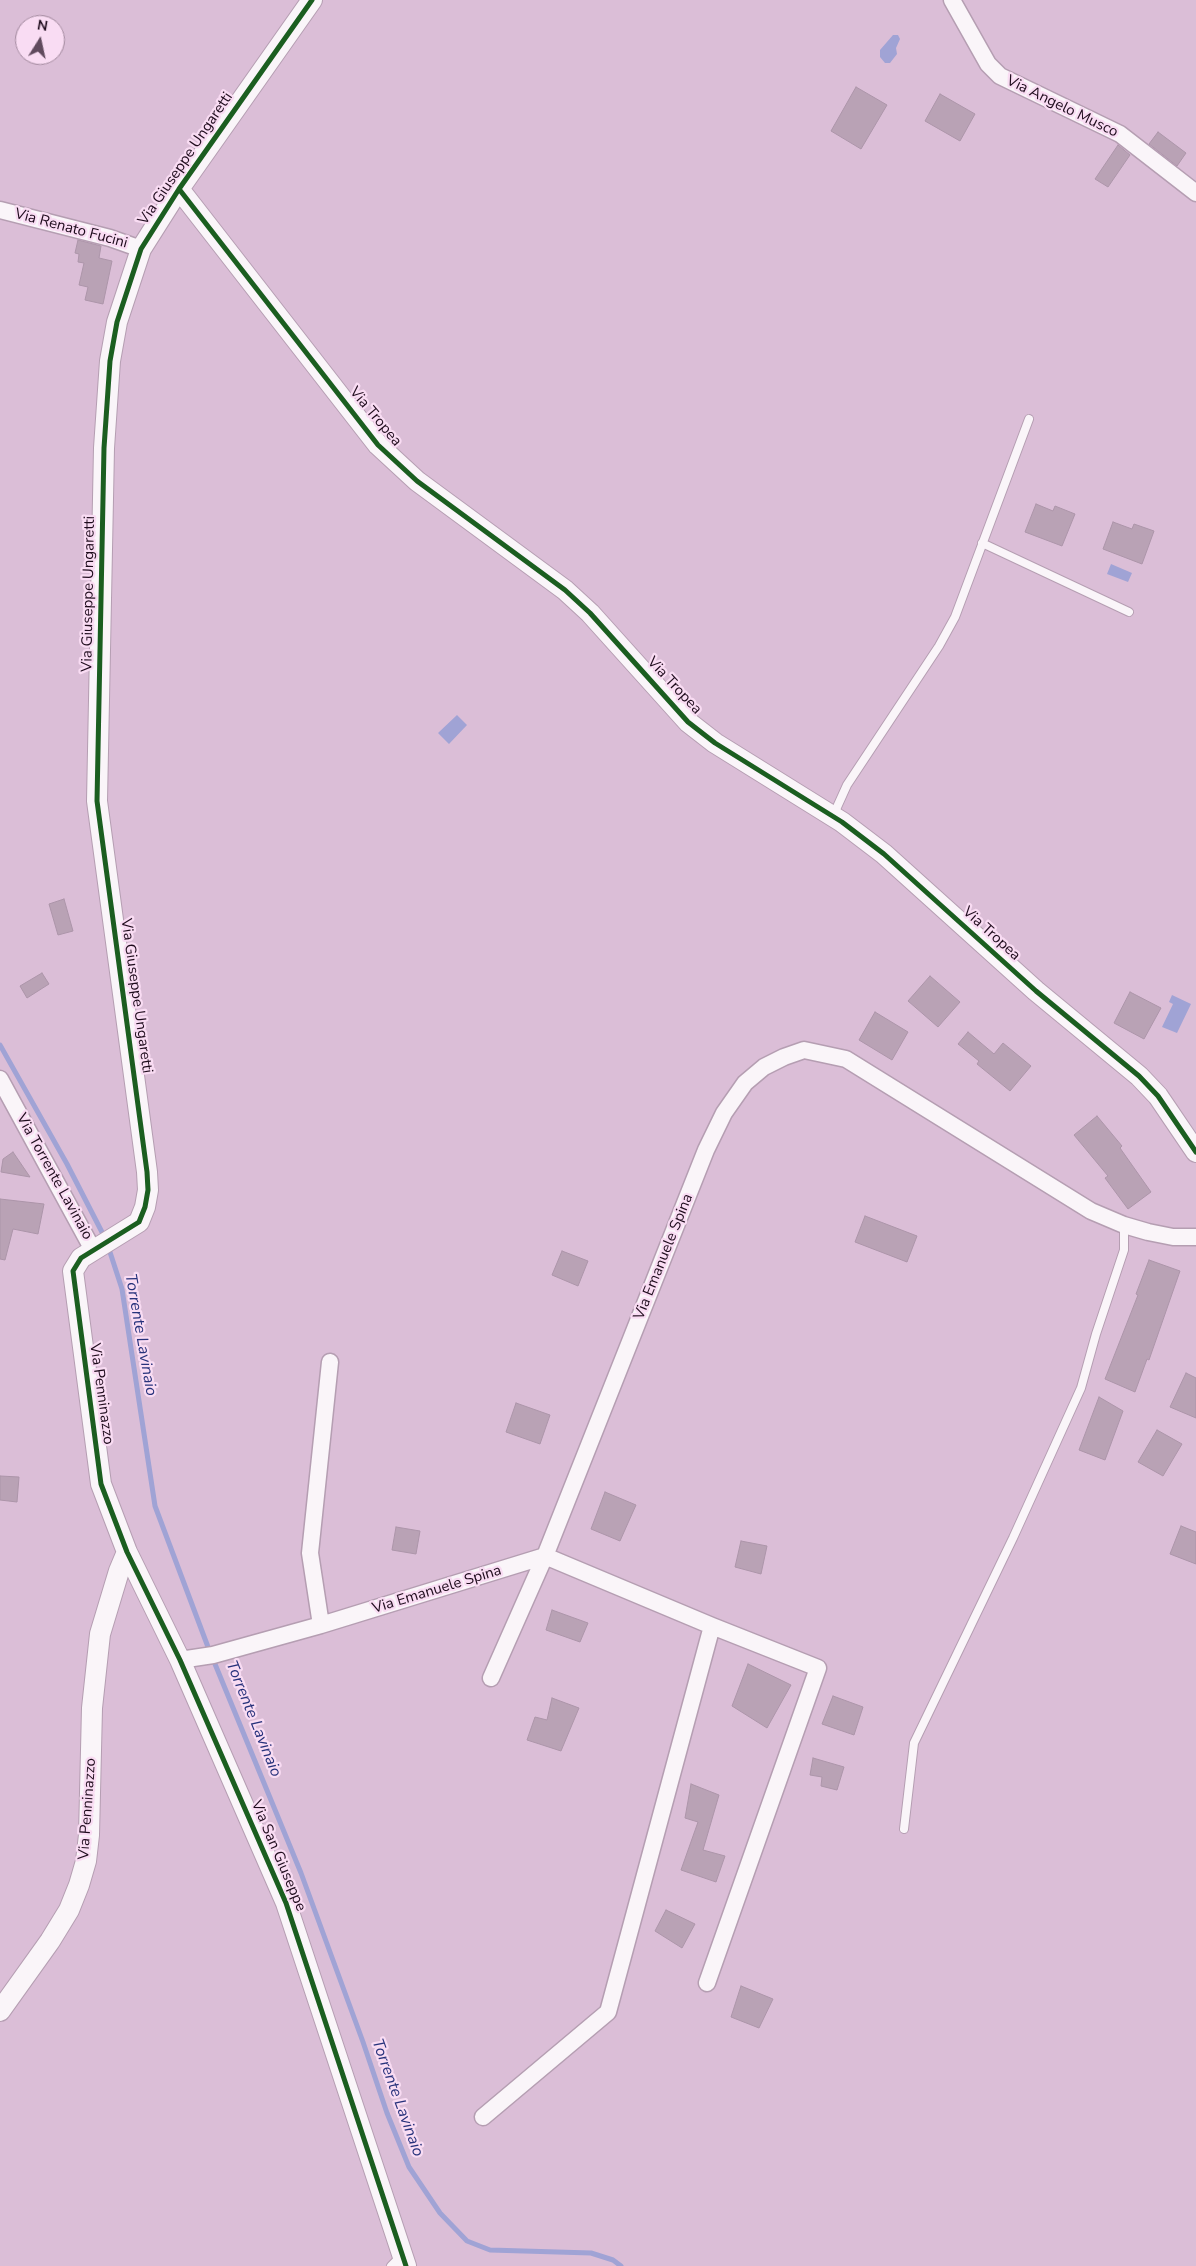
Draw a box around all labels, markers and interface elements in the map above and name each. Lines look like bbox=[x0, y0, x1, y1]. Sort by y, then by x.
north arrow bbox=[15, 15, 65, 65]
text: N bbox=[36, 15, 49, 36]
street label: Via Angelo Musco bbox=[1003, 72, 1121, 142]
street label: Via Giuseppe Ungaretti bbox=[135, 89, 237, 229]
street label: Via Renato Fucini bbox=[13, 205, 129, 253]
street label: Via Tropea bbox=[345, 384, 405, 450]
street label: Via Giuseppe Ungaretti bbox=[79, 516, 99, 672]
street label: Via Tropea bbox=[643, 654, 705, 718]
street label: Via Tropea bbox=[958, 903, 1024, 965]
street label: Via Giuseppe Ungaretti bbox=[116, 917, 156, 1075]
street label: Via Torrente Lavinaio bbox=[12, 1111, 96, 1243]
street label: Via Emanuele Spina bbox=[631, 1191, 697, 1323]
water label: Torrente Lavinaio bbox=[120, 1272, 160, 1398]
street label: Via Penninazzo bbox=[85, 1342, 117, 1446]
street label: Via Emanuele Spina bbox=[370, 1562, 504, 1618]
water label: Torrente Lavinaio bbox=[221, 1658, 285, 1780]
street label: Via Penninazzo bbox=[75, 1758, 101, 1860]
street label: Via San Giuseppe bbox=[247, 1798, 309, 1914]
water label: Torrente Lavinaio bbox=[367, 2037, 427, 2159]

